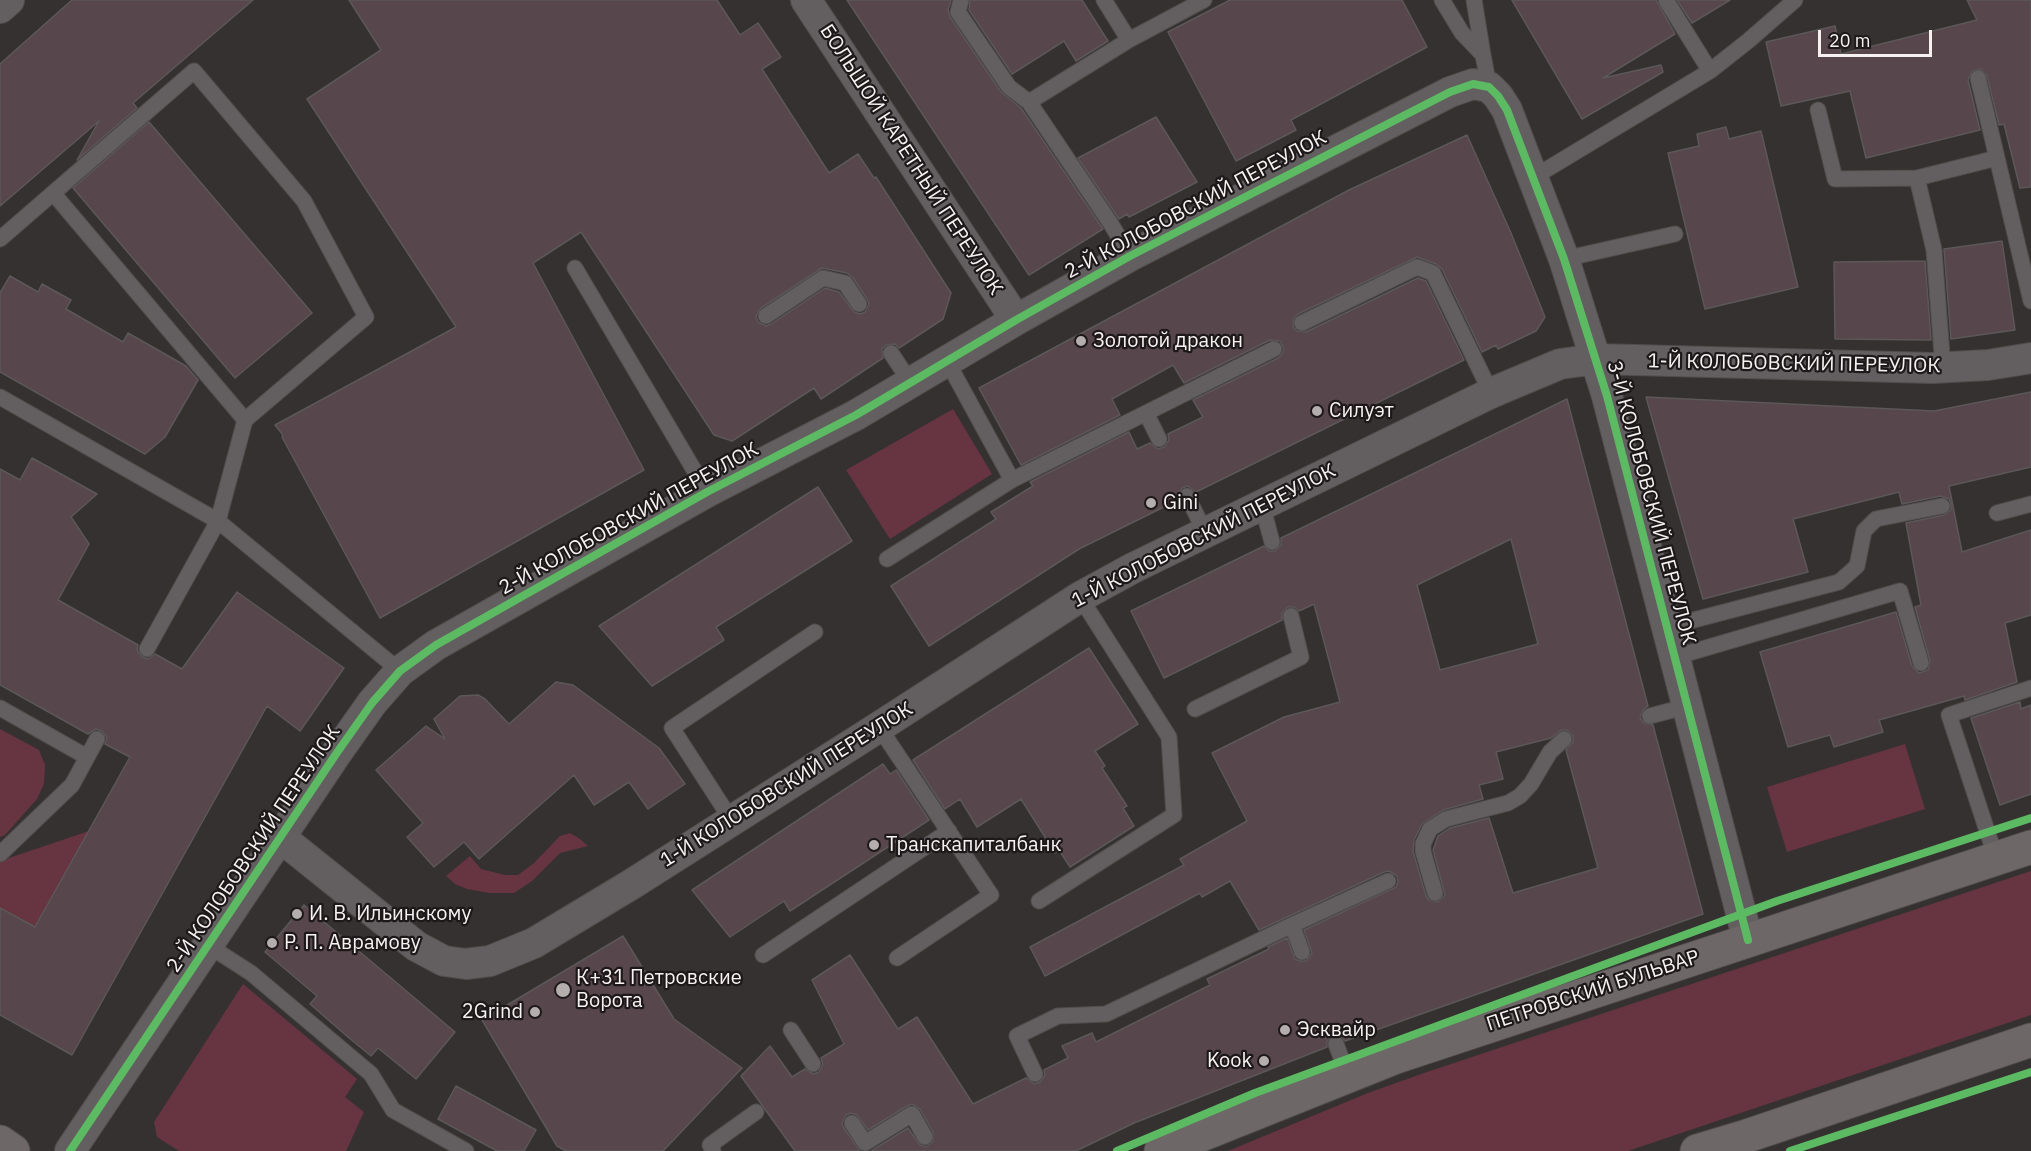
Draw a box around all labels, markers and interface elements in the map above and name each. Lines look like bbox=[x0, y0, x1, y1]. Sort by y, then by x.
scale bar bbox=[1821, 18, 1935, 56]
street label: БОЛЬШОЙ КАРЕТНЫЙ ПЕРЕУЛОК bbox=[814, 20, 1008, 300]
text: 20 m bbox=[1829, 29, 1871, 52]
street label: 2-Й КОЛОБОВСКИЙ ПЕРЕУЛОК bbox=[1061, 126, 1331, 284]
place label: Золотой дракон bbox=[1093, 329, 1243, 353]
marker: Золотой дракон bbox=[1074, 334, 1088, 348]
street label: 1-Й КОЛОБОВСКИЙ ПЕРЕУЛОК bbox=[1647, 349, 1941, 379]
street label: 3-Й КОЛОБОВСКИЙ ПЕРЕУЛОК bbox=[1601, 358, 1701, 648]
place label: Силуэт bbox=[1329, 399, 1394, 423]
marker: Силуэт bbox=[1310, 404, 1324, 418]
street label: 2-Й КОЛОБОВСКИЙ ПЕРЕУЛОК bbox=[495, 437, 763, 601]
street label: 1-Й КОЛОБОВСКИЙ ПЕРЕУЛОК bbox=[1068, 459, 1340, 613]
place label: Gini bbox=[1163, 491, 1198, 515]
marker: Gini bbox=[1144, 496, 1158, 510]
street label: 1-Й КОЛОБОВСКИЙ ПЕРЕУЛОК bbox=[656, 697, 918, 873]
street label: 2-Й КОЛОБОВСКИЙ ПЕРЕУЛОК bbox=[162, 721, 346, 977]
place label: Транскапиталбанк bbox=[886, 833, 1061, 857]
marker: Транскапиталбанк bbox=[867, 838, 881, 852]
place label: И. В. Ильинскому bbox=[309, 902, 471, 926]
marker: И. В. Ильинскому bbox=[290, 907, 304, 921]
place label: Р. П. Аврамову bbox=[284, 931, 421, 955]
marker: Р. П. Аврамову bbox=[265, 936, 279, 950]
street label: ПЕТРОВСКИЙ БУЛЬВАР bbox=[1484, 945, 1702, 1037]
place label: К+31 Петровские Ворота bbox=[576, 966, 742, 1013]
marker: К+31 Петровские Ворота bbox=[554, 981, 572, 999]
place label: 2Grind bbox=[462, 1000, 523, 1024]
marker: 2Grind bbox=[528, 1005, 542, 1019]
place label: Эсквайр bbox=[1297, 1018, 1376, 1042]
marker: Эсквайр bbox=[1278, 1023, 1292, 1037]
place label: Kook bbox=[1207, 1049, 1252, 1073]
marker: Kook bbox=[1257, 1054, 1271, 1068]

